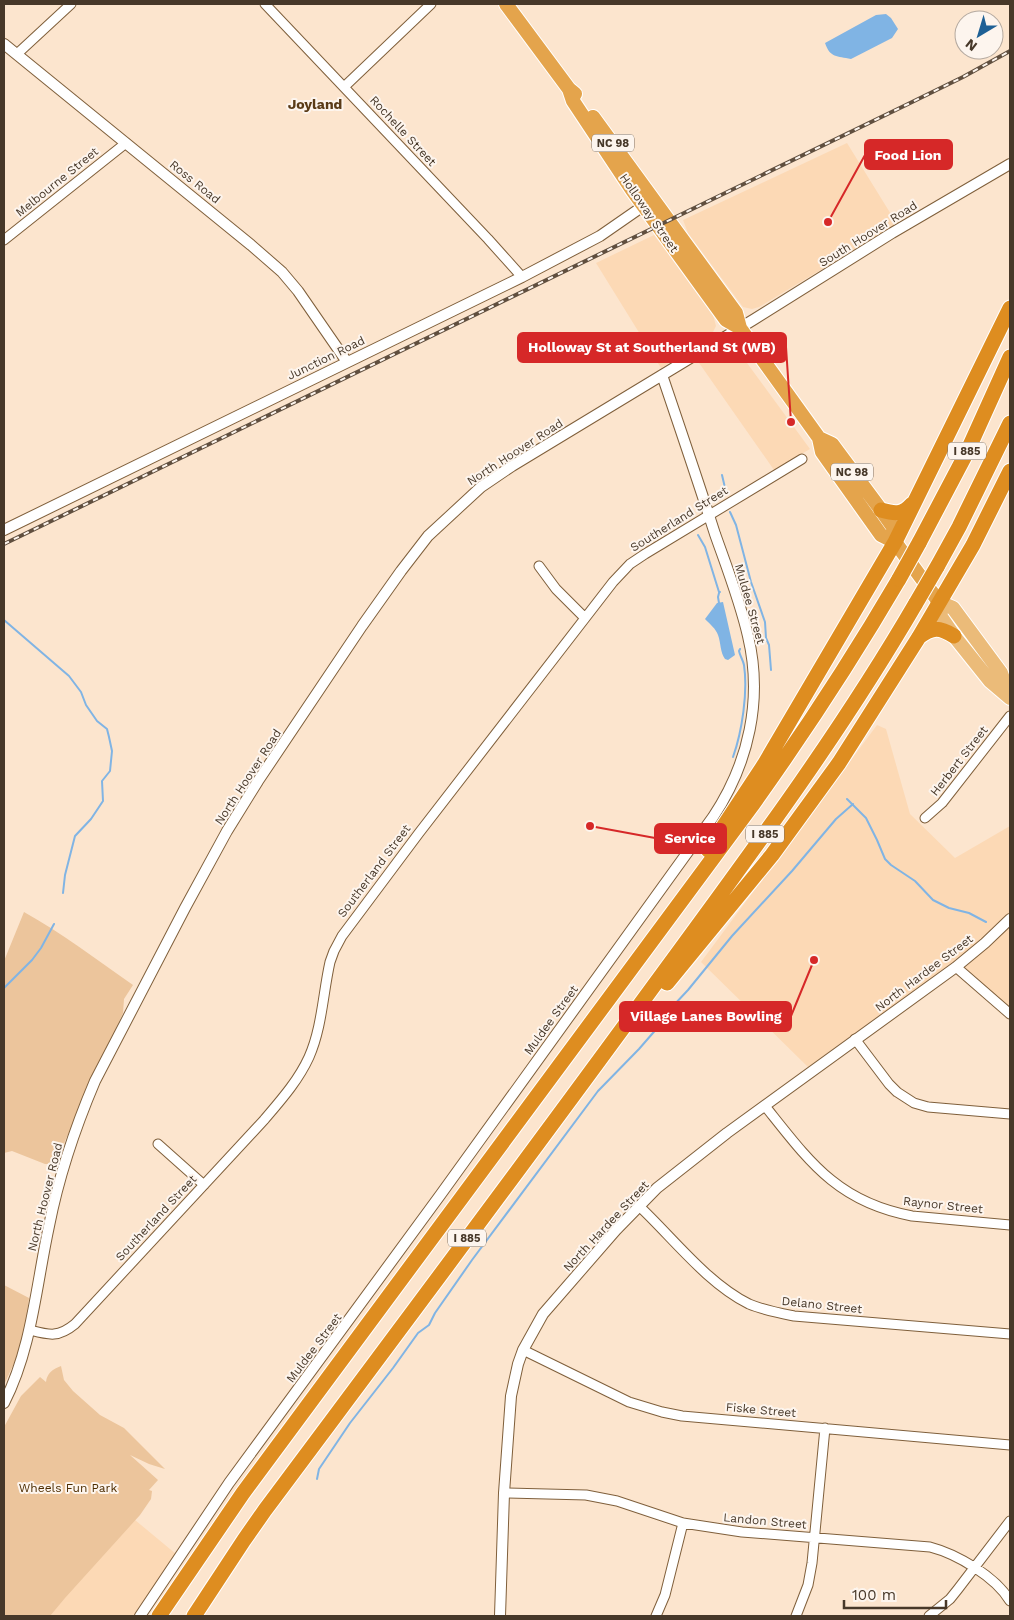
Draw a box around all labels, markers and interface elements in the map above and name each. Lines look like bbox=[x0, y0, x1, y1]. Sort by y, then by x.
north arrow bbox=[954, 10, 1004, 60]
text: N bbox=[962, 36, 980, 55]
street label: Rochelle Street bbox=[367, 93, 439, 169]
district label: Joyland bbox=[288, 96, 342, 112]
road number: NC 98 bbox=[592, 134, 634, 152]
callout: Food Lion bbox=[865, 140, 952, 169]
street label: Melbourne Street bbox=[13, 144, 101, 220]
text: Food Lion bbox=[875, 147, 942, 163]
street label: Ross Road bbox=[167, 157, 223, 207]
street label: Holloway Street bbox=[617, 171, 681, 255]
street label: South Hoover Road bbox=[816, 198, 920, 270]
street label: Junction Road bbox=[285, 333, 367, 383]
callout: Holloway St at Southerland St (WB) bbox=[518, 333, 786, 362]
text: Holloway St at Southerland St (WB) bbox=[528, 339, 776, 355]
street label: North Hoover Road bbox=[465, 416, 565, 488]
road number: I 885 bbox=[948, 442, 986, 460]
road number: NC 98 bbox=[831, 464, 873, 481]
street label: Southerland Street bbox=[628, 483, 730, 555]
street label: Muldee Street bbox=[732, 562, 768, 646]
street label: Herbert Street bbox=[927, 723, 991, 799]
street label: North Hoover Road bbox=[212, 727, 284, 827]
street label: Southerland Street bbox=[335, 822, 413, 920]
callout: Service bbox=[655, 824, 726, 853]
road number: I 885 bbox=[746, 826, 784, 842]
text: Service bbox=[664, 830, 716, 846]
street label: North Hardee Street bbox=[872, 932, 976, 1014]
street label: Muldee Street bbox=[521, 982, 581, 1058]
callout: Village Lanes Bowling bbox=[620, 1002, 791, 1031]
text: Village Lanes Bowling bbox=[630, 1008, 782, 1024]
street label: North Hoover Road bbox=[25, 1141, 65, 1253]
street label: Southerland Street bbox=[113, 1172, 199, 1264]
street label: North Hardee Street bbox=[560, 1178, 652, 1274]
street label: Raynor Street bbox=[902, 1194, 984, 1216]
road number: I 885 bbox=[448, 1230, 486, 1246]
street label: Delano Street bbox=[781, 1294, 863, 1316]
street label: Muldee Street bbox=[283, 1311, 345, 1385]
street label: Fiske Street bbox=[725, 1400, 797, 1420]
park label: Wheels Fun Park bbox=[19, 1481, 117, 1495]
street label: Landon Street bbox=[723, 1510, 807, 1532]
scale bar bbox=[844, 1578, 946, 1610]
text: 100 m bbox=[852, 1586, 896, 1604]

